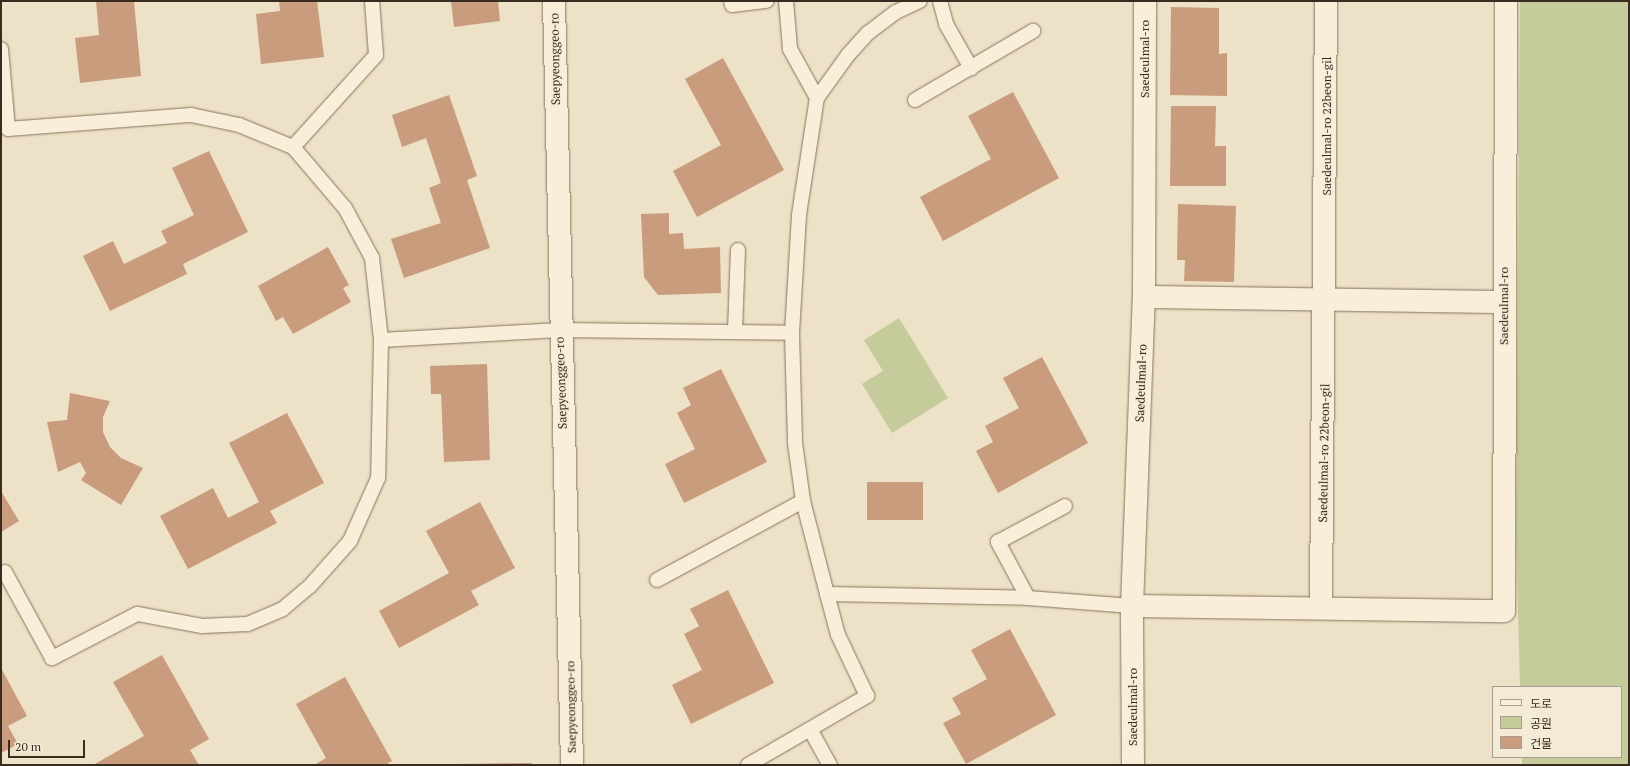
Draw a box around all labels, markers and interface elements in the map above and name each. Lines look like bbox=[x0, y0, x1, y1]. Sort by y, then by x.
street label: Saepyeonggeo-ro bbox=[547, 13, 563, 105]
street label: Saedeulmal-ro bbox=[1138, 20, 1152, 98]
street label: Saedeulmal-ro 22beon-gil bbox=[1320, 57, 1334, 195]
street label: Saedeulmal-ro bbox=[1497, 267, 1511, 345]
street label: Saepyeonggeo-ro bbox=[552, 337, 570, 429]
street label: Saedeulmal-ro bbox=[1132, 344, 1150, 422]
street label: Saedeulmal-ro 22beon-gil bbox=[1316, 383, 1332, 523]
street label: Saepyeonggeo-ro bbox=[563, 661, 579, 753]
street label: Saedeulmal-ro bbox=[1126, 668, 1140, 746]
legend bbox=[1492, 686, 1622, 758]
text: 도로 bbox=[1530, 696, 1552, 711]
text: 공원 bbox=[1530, 716, 1552, 731]
scale bar bbox=[10, 732, 87, 758]
text: 건물 bbox=[1530, 736, 1552, 751]
text: 20 m bbox=[15, 739, 41, 754]

